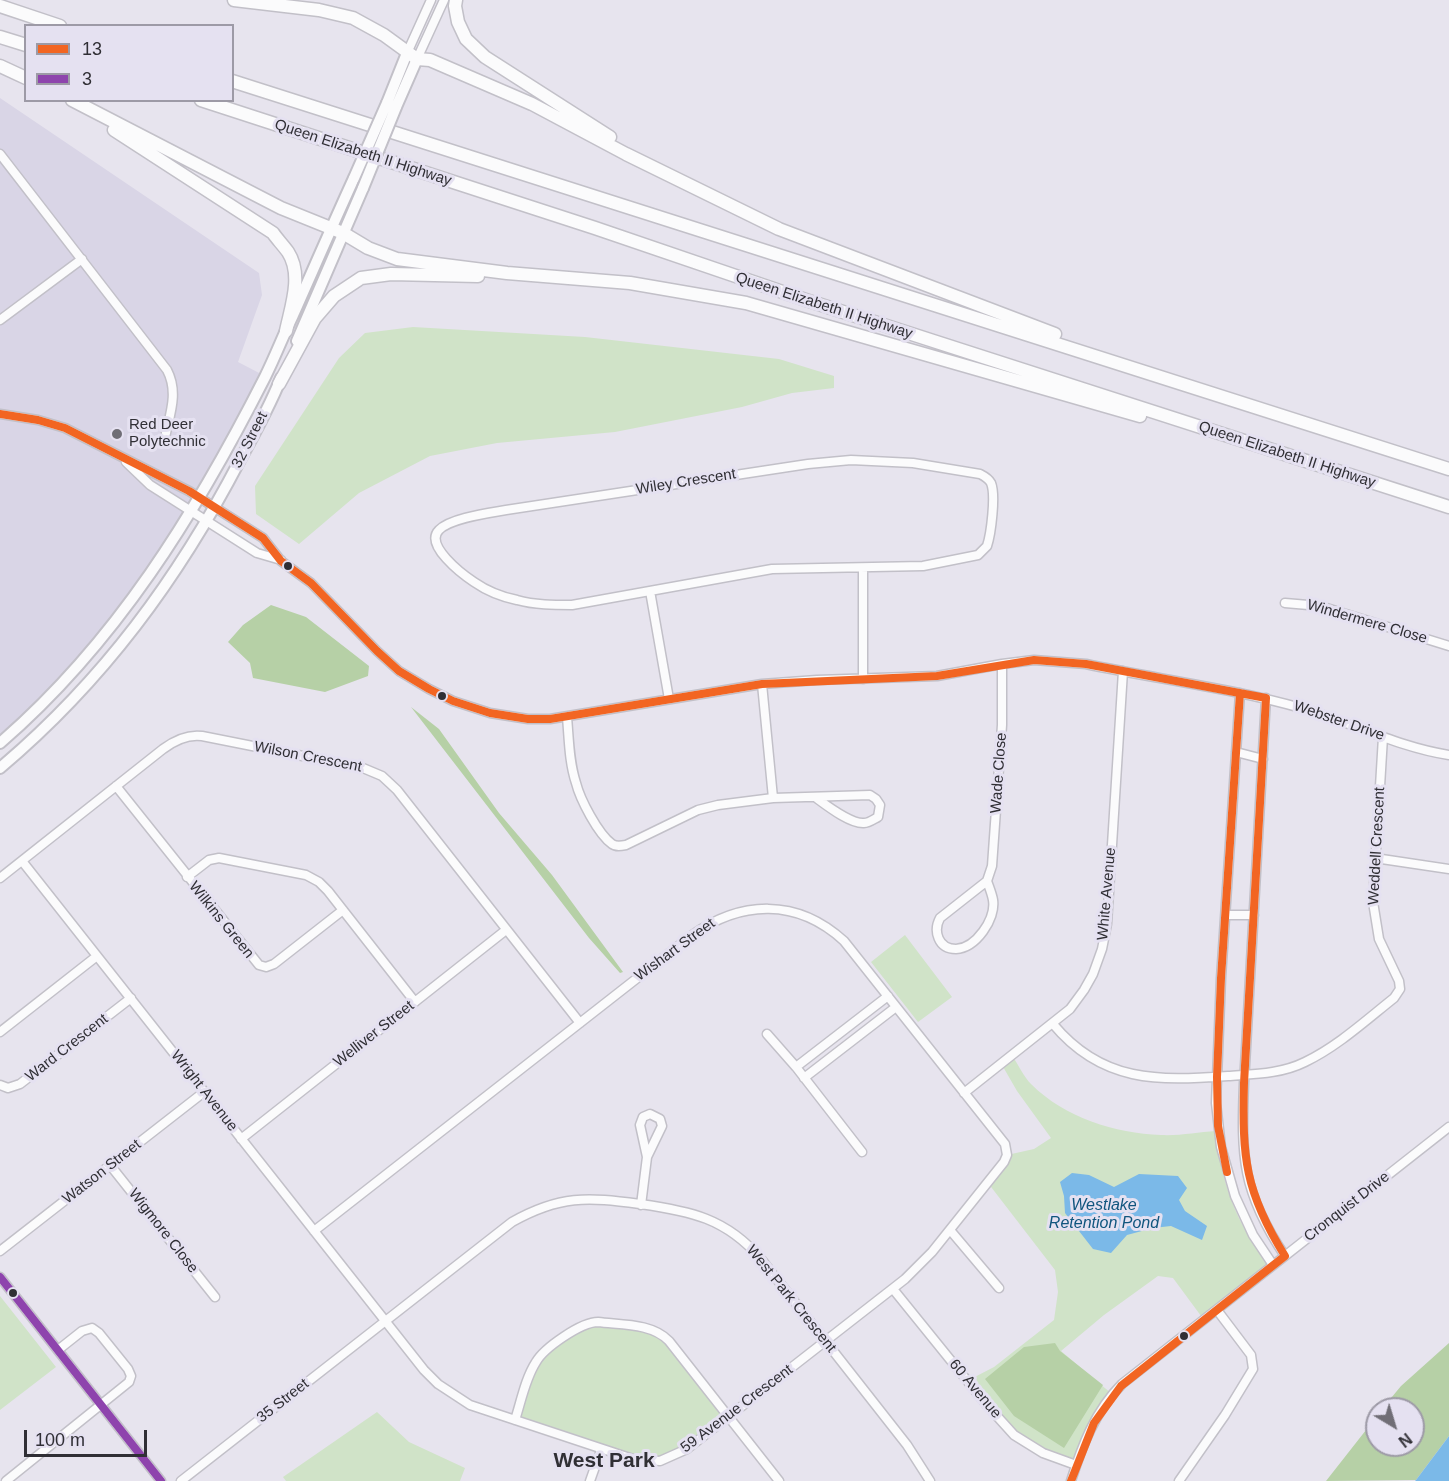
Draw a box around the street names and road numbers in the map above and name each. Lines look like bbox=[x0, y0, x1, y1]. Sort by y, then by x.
street label: Queen Elizabeth II Highway bbox=[272, 116, 454, 190]
street label: Queen Elizabeth II Highway bbox=[733, 269, 915, 343]
street label: 32 Street bbox=[228, 409, 272, 471]
street label: Queen Elizabeth II Highway bbox=[1196, 418, 1378, 492]
street label: Wiley Crescent bbox=[635, 465, 737, 499]
street label: Windermere Close bbox=[1305, 596, 1429, 648]
street label: Webster Drive bbox=[1291, 697, 1387, 745]
street label: Wade Close bbox=[987, 732, 1011, 814]
street label: Wilson Crescent bbox=[253, 738, 363, 776]
street label: Weddell Crescent bbox=[1365, 787, 1389, 905]
street label: White Avenue bbox=[1094, 847, 1120, 941]
street label: Wilkins Green bbox=[185, 878, 257, 962]
street label: Wishart Street bbox=[631, 915, 719, 985]
street label: Welliver Street bbox=[330, 997, 418, 1071]
street label: Ward Crescent bbox=[22, 1010, 112, 1086]
street label: Wright Avenue bbox=[167, 1047, 241, 1135]
street label: Watson Street bbox=[59, 1136, 145, 1208]
street label: Cronquist Drive bbox=[1301, 1168, 1393, 1246]
street label: Wigmore Close bbox=[124, 1185, 202, 1277]
street label: West Park Crescent bbox=[742, 1242, 840, 1356]
street label: 60 Avenue bbox=[945, 1356, 1005, 1422]
street label: 59 Avenue Crescent bbox=[677, 1361, 797, 1457]
street label: 35 Street bbox=[253, 1375, 313, 1427]

